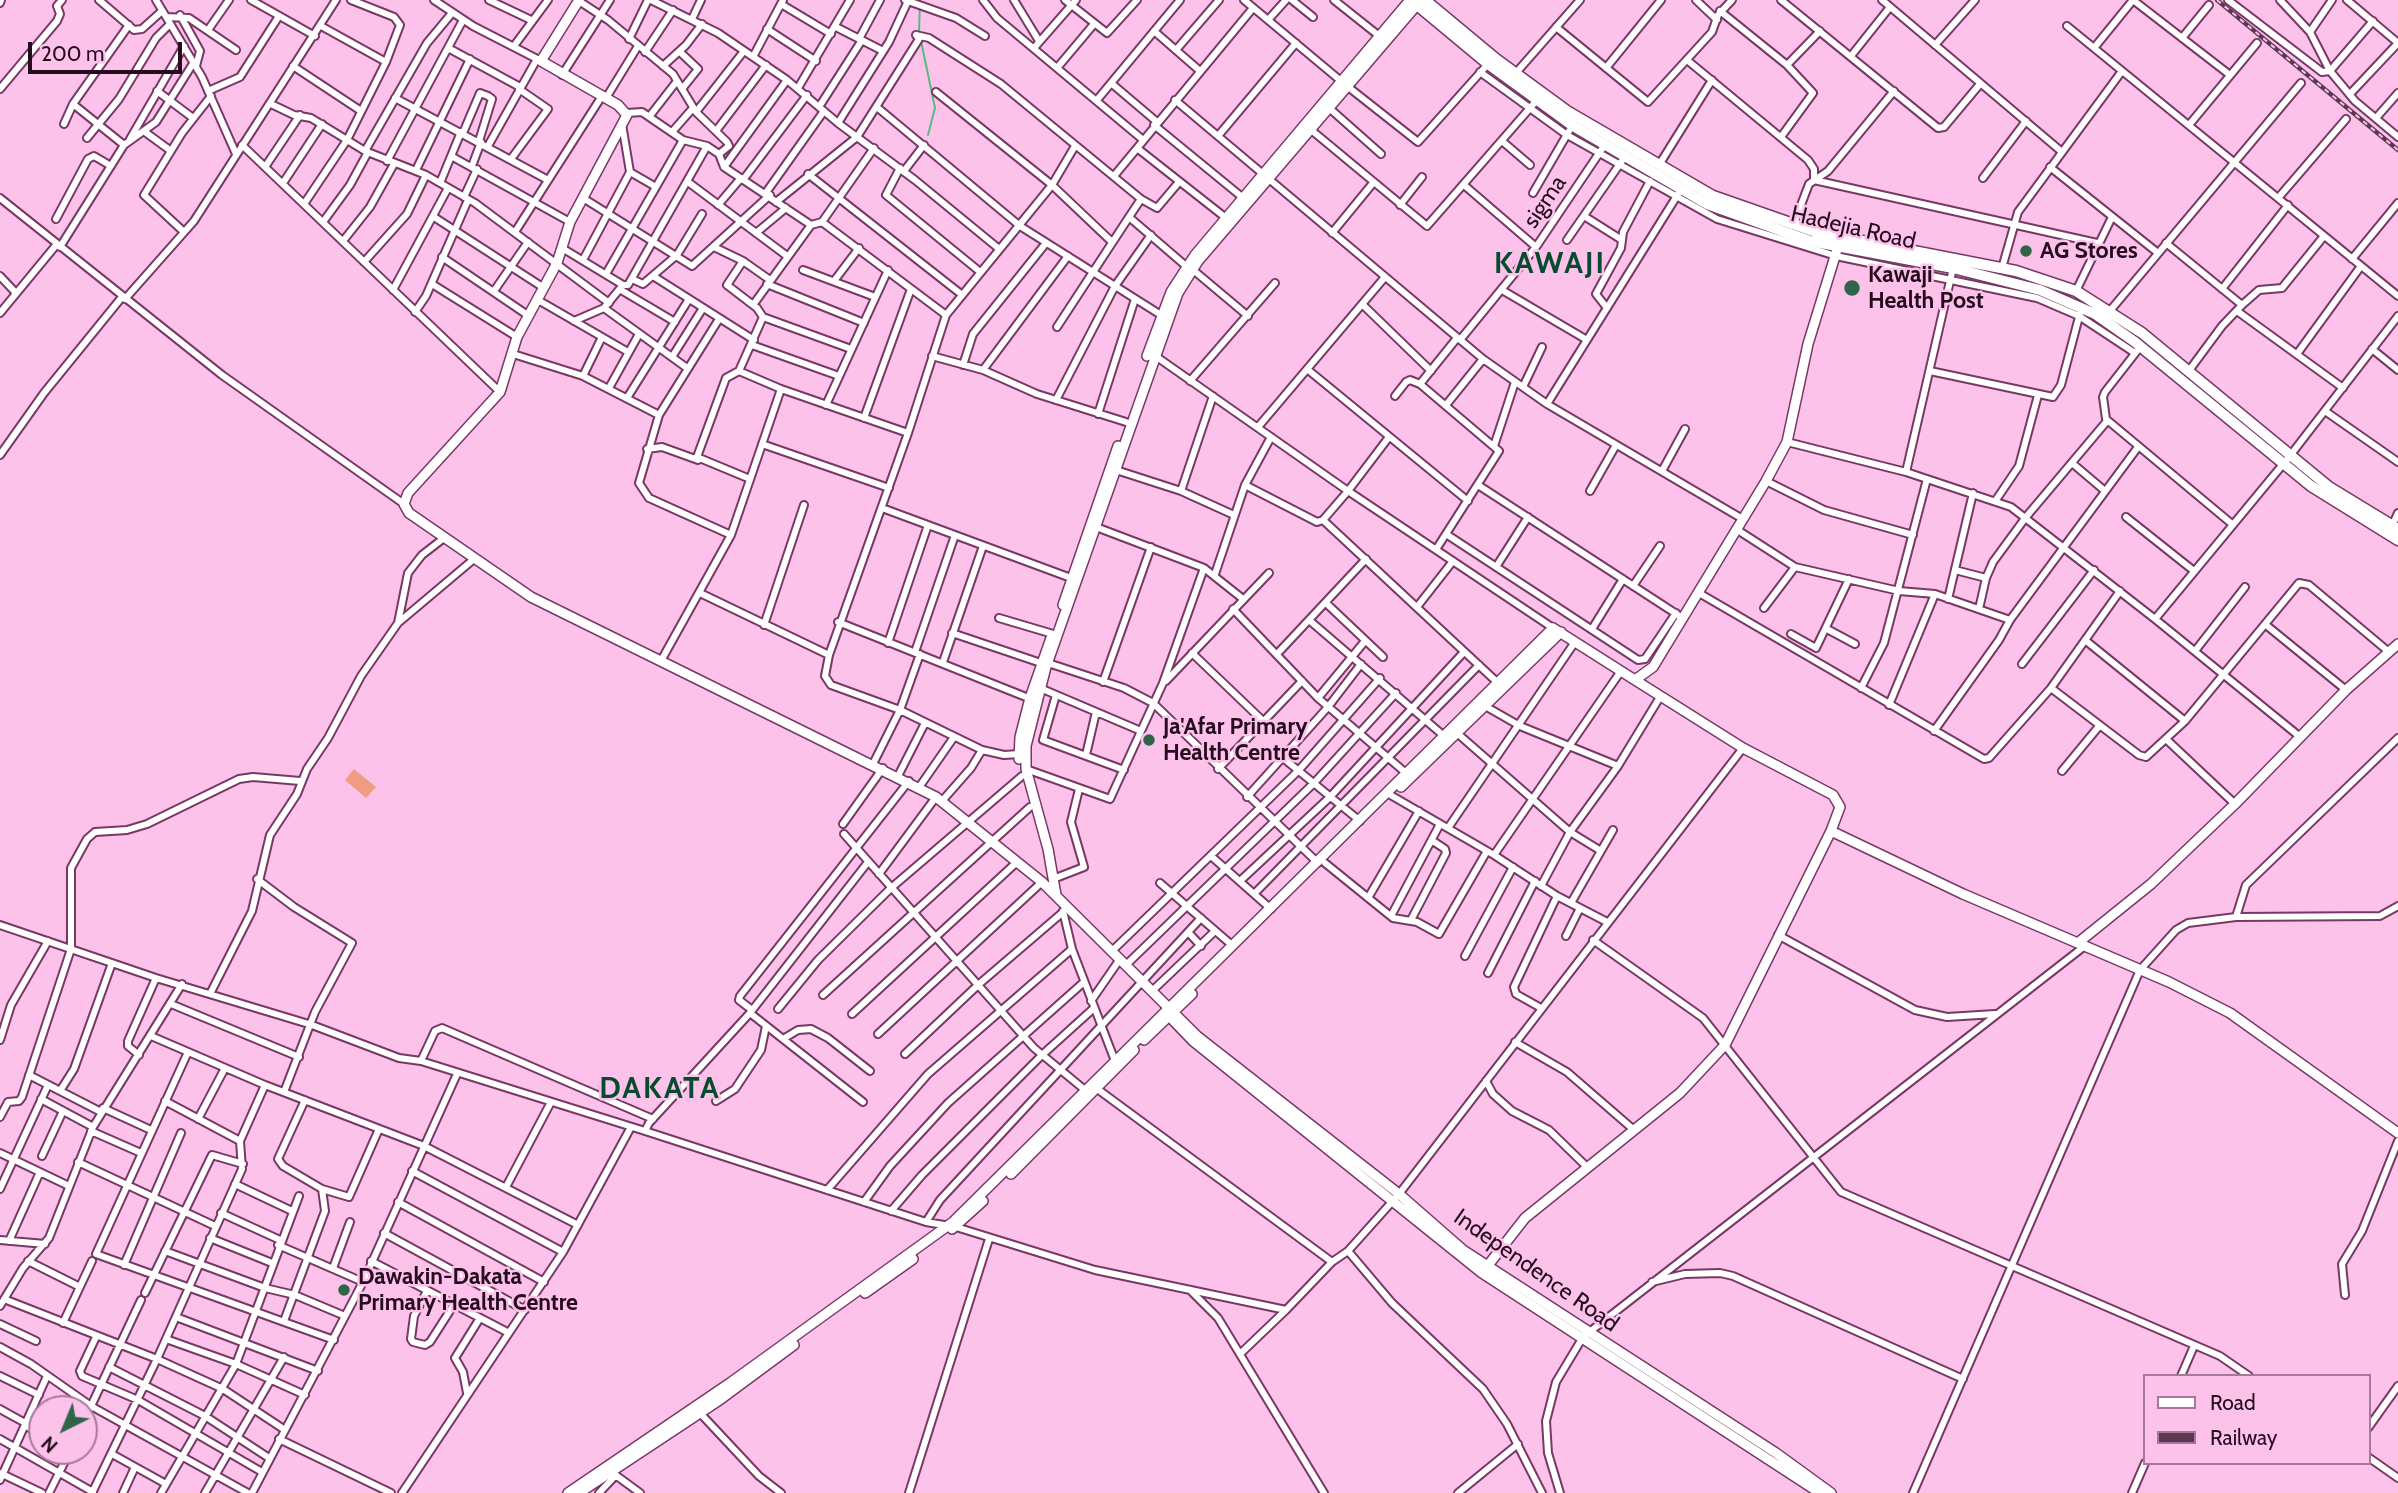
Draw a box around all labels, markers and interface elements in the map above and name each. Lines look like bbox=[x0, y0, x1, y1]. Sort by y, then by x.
scale bar bbox=[32, 28, 186, 72]
text: 200 m bbox=[41, 41, 104, 66]
street label: sigma bbox=[1518, 171, 1572, 233]
street label: Hadejia Road bbox=[1788, 200, 1918, 256]
place label: AG Stores bbox=[2040, 237, 2138, 265]
marker: AG Stores bbox=[2018, 243, 2034, 259]
district label: KAWAJI bbox=[1495, 246, 1605, 282]
place label: Kawaji Health Post bbox=[1868, 261, 1984, 315]
marker: Kawaji Health Post bbox=[1842, 278, 1862, 298]
place label: Ja'Afar Primary Health Centre bbox=[1163, 713, 1307, 767]
marker: Ja'Afar Primary Health Centre bbox=[1141, 732, 1157, 748]
district label: DAKATA bbox=[600, 1071, 720, 1107]
street label: Independence Road bbox=[1448, 1204, 1624, 1338]
place label: Dawakin-Dakata Primary Health Centre bbox=[358, 1263, 578, 1317]
marker: Dawakin-Dakata Primary Health Centre bbox=[336, 1282, 352, 1298]
legend bbox=[2142, 1374, 2370, 1465]
text: Road bbox=[2210, 1390, 2256, 1415]
north arrow bbox=[28, 1395, 98, 1465]
text: Railway bbox=[2210, 1425, 2277, 1450]
text: N bbox=[37, 1431, 62, 1457]

